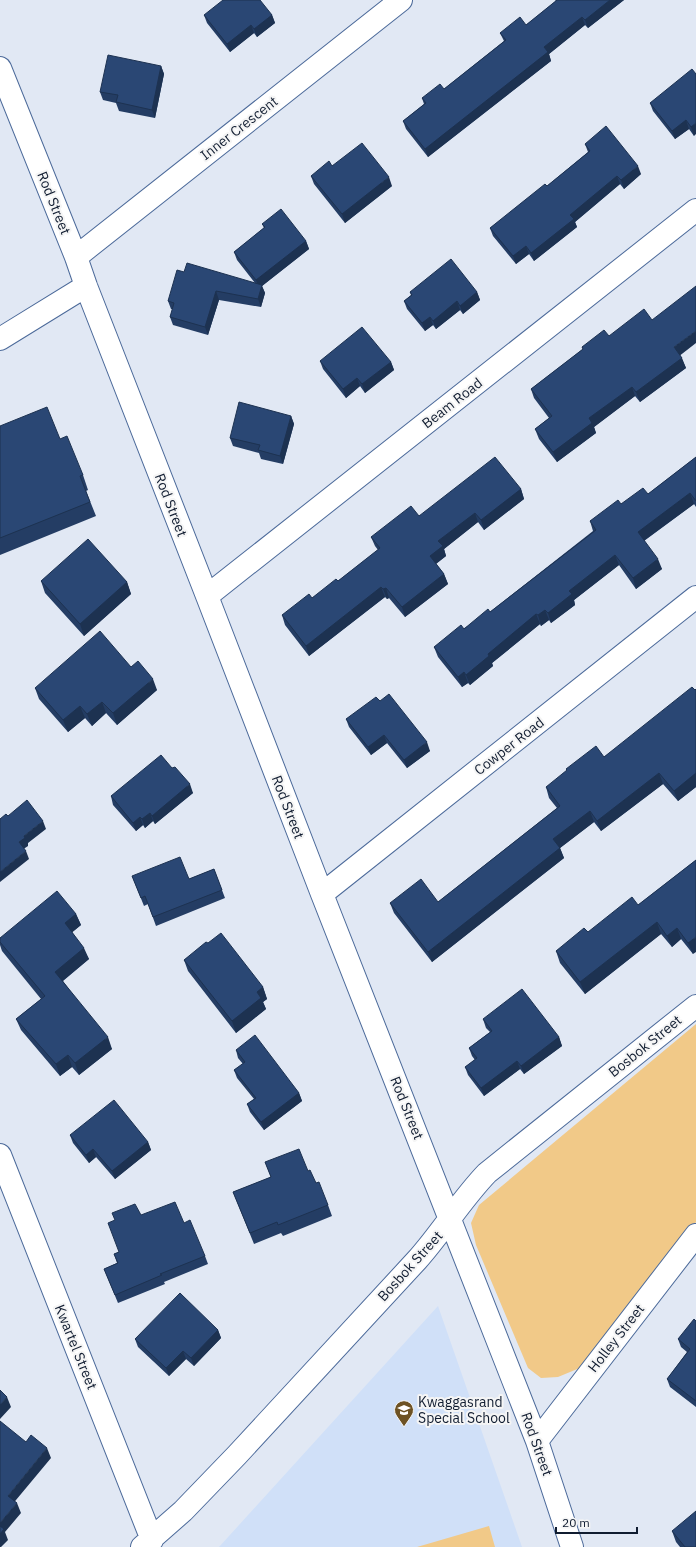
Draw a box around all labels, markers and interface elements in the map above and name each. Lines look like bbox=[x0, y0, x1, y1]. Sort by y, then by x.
street label: Inner Crescent bbox=[197, 92, 281, 164]
street label: Rod Street bbox=[33, 169, 75, 237]
street label: Beam Road bbox=[418, 374, 486, 432]
street label: Rod Street bbox=[151, 471, 191, 539]
street label: Cowper Road bbox=[470, 713, 548, 779]
street label: Rod Street bbox=[268, 773, 308, 841]
street label: Bosbok Street bbox=[605, 1011, 685, 1081]
street label: Rod Street bbox=[386, 1074, 428, 1142]
street label: Bosbok Street bbox=[374, 1227, 446, 1305]
street label: Holley Street bbox=[584, 1300, 648, 1376]
street label: Kwartel Street bbox=[51, 1302, 101, 1392]
place label: Kwaggasrand Special School bbox=[418, 1393, 510, 1427]
school or university icon: Kwaggasrand Special School bbox=[393, 1399, 415, 1427]
street label: Rod Street bbox=[517, 1410, 557, 1478]
scale bar bbox=[556, 1509, 637, 1535]
text: 20 m bbox=[562, 1515, 590, 1530]

